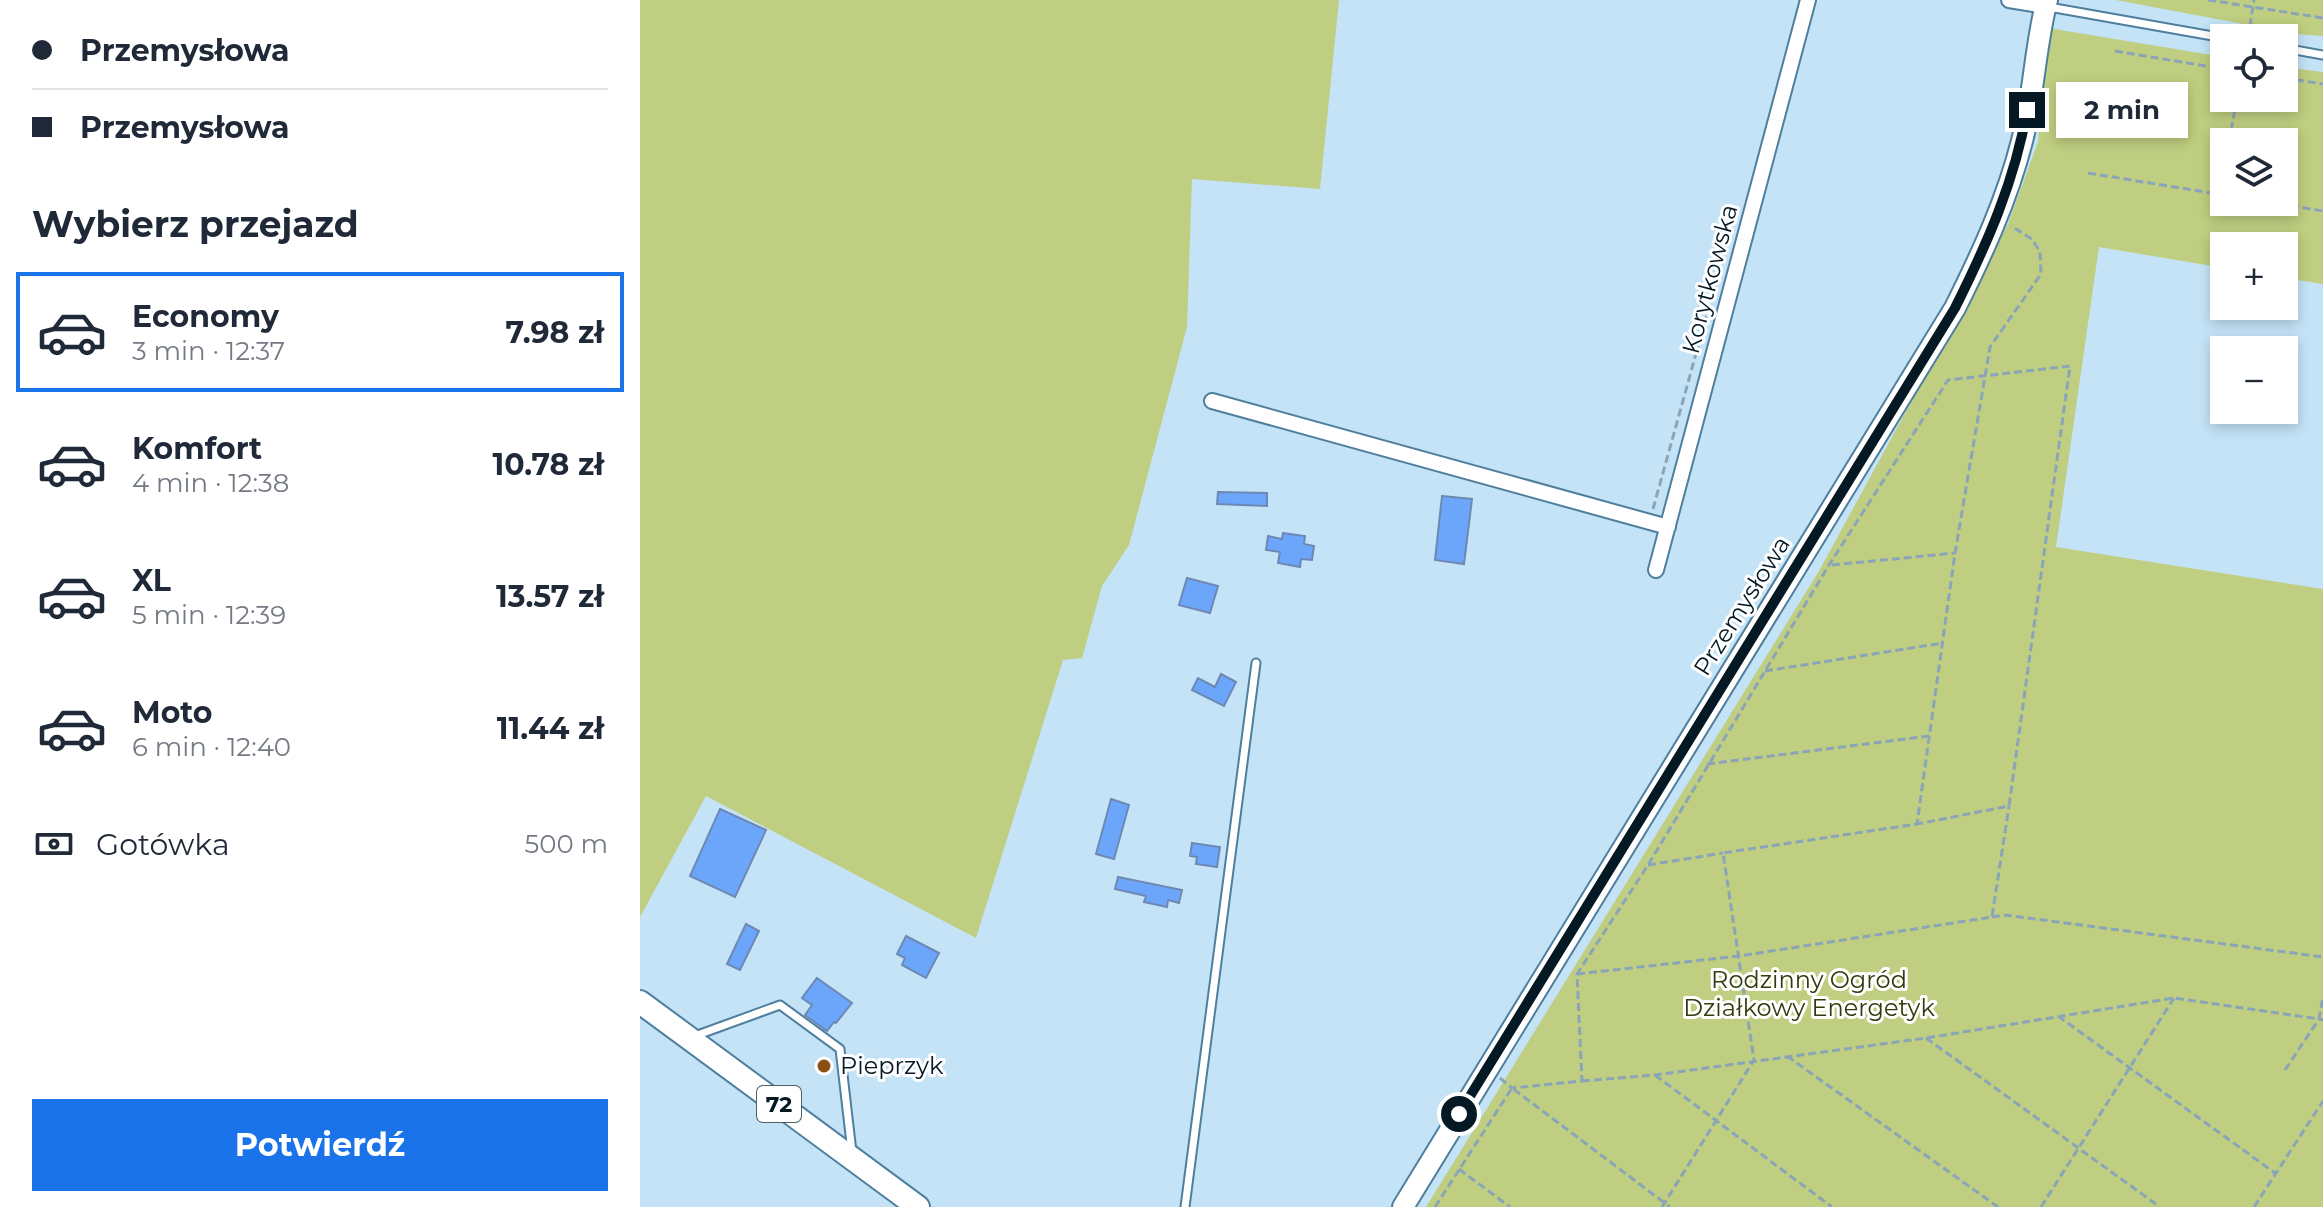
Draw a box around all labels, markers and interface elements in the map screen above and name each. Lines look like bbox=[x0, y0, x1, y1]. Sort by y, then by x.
map controls bbox=[2210, 24, 2298, 424]
button: locate bbox=[2210, 24, 2298, 112]
text: Przemysłowa bbox=[80, 32, 289, 69]
callout: 2 min bbox=[2055, 82, 2187, 138]
route end bbox=[2009, 92, 2045, 128]
text: 2 min bbox=[2084, 94, 2160, 126]
text: Przemysłowa bbox=[80, 109, 289, 146]
button: layers bbox=[2210, 128, 2298, 216]
street label: Korytkowska bbox=[1676, 201, 1743, 357]
text: Wybierz przejazd bbox=[32, 202, 359, 246]
button: + bbox=[2210, 232, 2298, 320]
icon: car bbox=[36, 296, 108, 368]
text: Economy bbox=[132, 298, 279, 335]
text: 7.98 zł bbox=[505, 314, 604, 351]
text: 3 min · 12:37 bbox=[132, 335, 285, 367]
button: − bbox=[2210, 336, 2298, 424]
icon: car bbox=[36, 428, 108, 500]
text: Komfort bbox=[132, 430, 262, 467]
text: 10.78 zł bbox=[492, 446, 604, 483]
text: 4 min · 12:38 bbox=[132, 467, 289, 499]
street label: Przemysłowa bbox=[1687, 531, 1796, 681]
icon: car bbox=[36, 560, 108, 632]
text: XL bbox=[132, 562, 171, 599]
text: 13.57 zł bbox=[496, 578, 604, 615]
text: 5 min · 12:39 bbox=[132, 599, 286, 631]
icon: car bbox=[36, 692, 108, 764]
text: Moto bbox=[132, 694, 213, 731]
text: 11.44 zł bbox=[497, 710, 604, 747]
text: 6 min · 12:40 bbox=[132, 731, 291, 763]
icon: cash bbox=[32, 822, 76, 866]
text: Gotówka bbox=[96, 826, 230, 863]
text: 500 m bbox=[524, 828, 608, 860]
park label: Rodzinny Ogród Działkowy Energetyk bbox=[1683, 965, 1935, 1022]
place label: Pieprzyk bbox=[840, 1051, 944, 1080]
marker: Pieprzyk bbox=[815, 1057, 833, 1075]
road number: 72 bbox=[757, 1086, 801, 1122]
route start bbox=[1441, 1096, 1477, 1132]
button: Potwierdź bbox=[32, 1099, 608, 1191]

